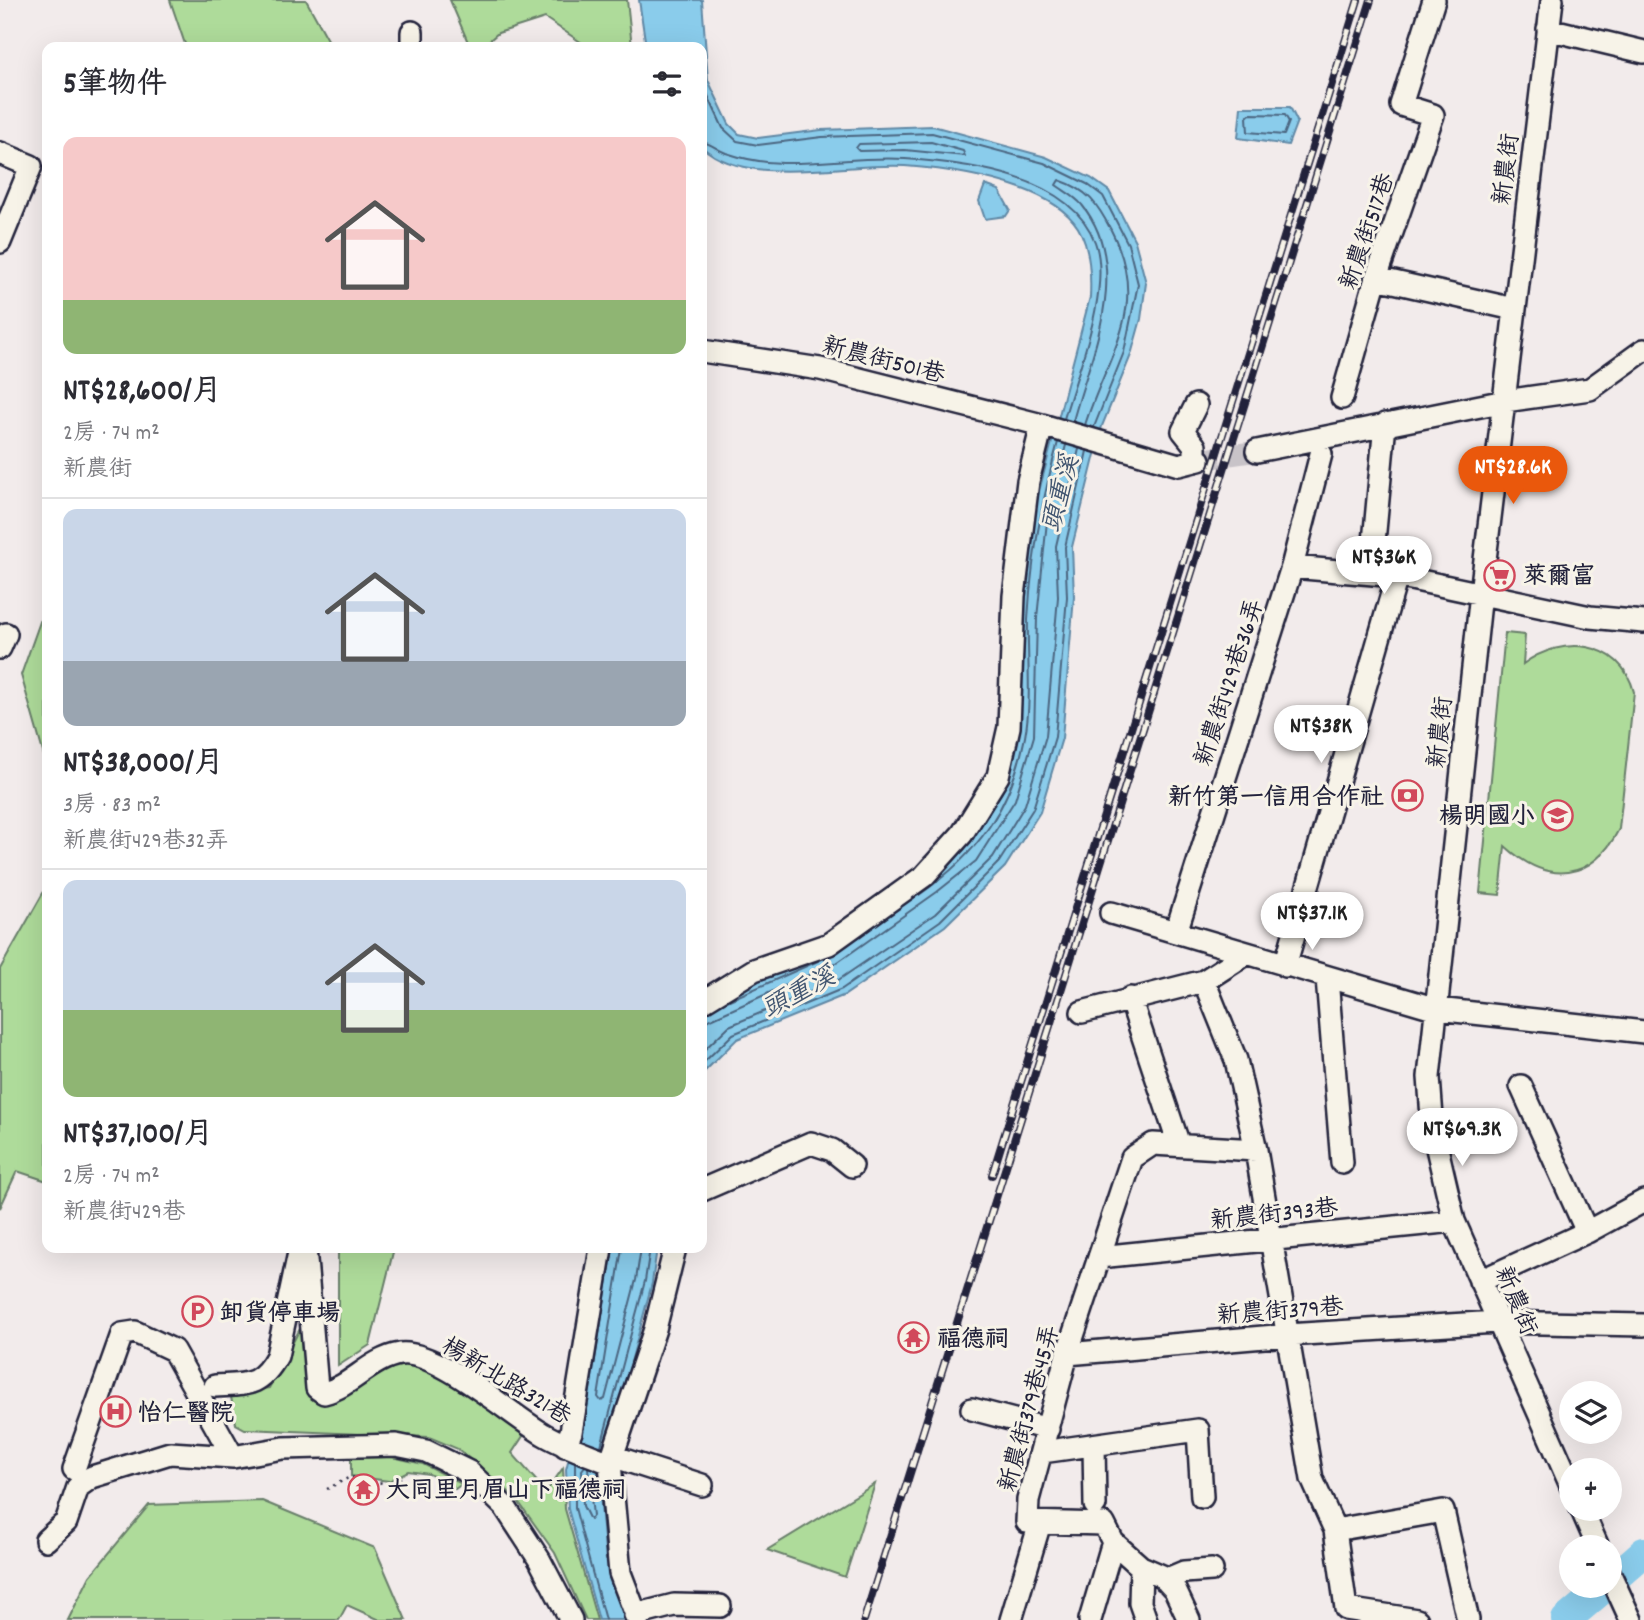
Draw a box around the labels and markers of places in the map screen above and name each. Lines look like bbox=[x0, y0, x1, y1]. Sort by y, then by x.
pin: NT$28.6K bbox=[1441, 447, 1585, 506]
pin: NT$36K bbox=[1327, 536, 1441, 596]
supermarket icon: 萊爾富 bbox=[1483, 558, 1517, 592]
place label: 萊爾富 bbox=[1523, 561, 1595, 595]
pin: NT$38K bbox=[1264, 706, 1378, 765]
bank icon: 新竹第一信用合作社 bbox=[1390, 779, 1424, 813]
place label: 新竹第一信用合作社 bbox=[1168, 782, 1384, 816]
school or university icon: 楊明國小 bbox=[1541, 798, 1575, 832]
place label: 楊明國小 bbox=[1439, 801, 1535, 835]
pin: NT$37.1K bbox=[1240, 892, 1384, 952]
pin: NT$69.3K bbox=[1390, 1108, 1534, 1168]
parking icon: 卸貨停車場 bbox=[180, 1295, 214, 1329]
place label: 卸貨停車場 bbox=[220, 1298, 340, 1332]
temple icon: 福德祠 bbox=[897, 1321, 931, 1355]
place label: 福德祠 bbox=[937, 1324, 1009, 1358]
hospital icon: 怡仁醫院 bbox=[98, 1395, 132, 1429]
place label: 怡仁醫院 bbox=[138, 1398, 234, 1432]
temple icon: 大同里月眉山下福德祠 bbox=[346, 1472, 380, 1506]
place label: 大同里月眉山下福德祠 bbox=[386, 1475, 626, 1509]

